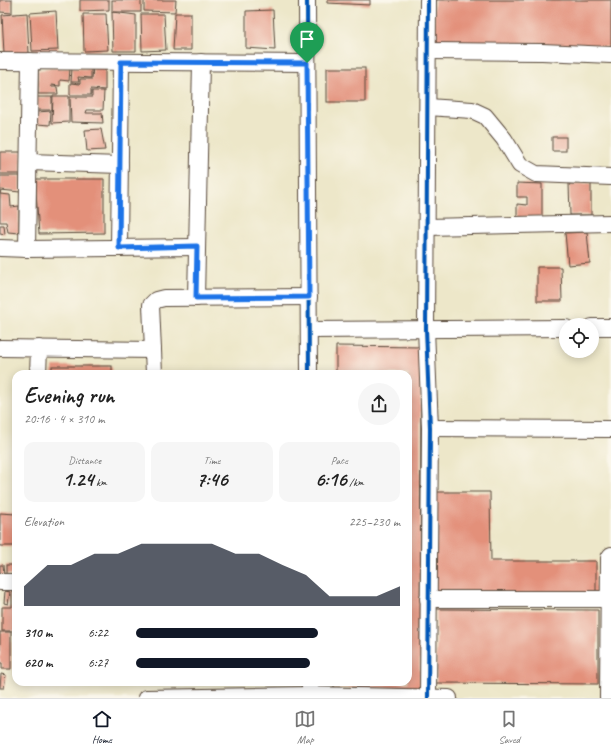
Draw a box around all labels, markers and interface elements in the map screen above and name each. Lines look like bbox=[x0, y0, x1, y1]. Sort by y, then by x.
pin bbox=[290, 22, 324, 63]
icon: arrive bbox=[296, 28, 318, 50]
map controls bbox=[559, 318, 599, 358]
button: locate bbox=[559, 318, 599, 358]
text: Evening run bbox=[24, 382, 114, 410]
button: share bbox=[358, 383, 400, 425]
text: 20:16 · 4 × 310 m bbox=[24, 411, 105, 427]
text: Distance bbox=[68, 453, 101, 467]
text: Time bbox=[204, 453, 220, 467]
text: Pace bbox=[331, 453, 348, 467]
text: 1.24 bbox=[62, 467, 93, 492]
text: 7:46 bbox=[196, 467, 228, 492]
text: 6:16 bbox=[315, 467, 347, 492]
text: km bbox=[93, 475, 107, 489]
text: /km bbox=[347, 475, 364, 489]
text: Elevation bbox=[24, 514, 64, 530]
text: 225–230 m bbox=[349, 514, 400, 530]
text: 310 m bbox=[24, 625, 52, 641]
text: 6:22 bbox=[88, 625, 108, 641]
text: 620 m bbox=[24, 655, 52, 671]
text: 6:27 bbox=[88, 655, 108, 671]
tab: Home bbox=[91, 708, 113, 746]
tab: Map bbox=[294, 708, 316, 746]
tab: Saved bbox=[498, 708, 520, 746]

